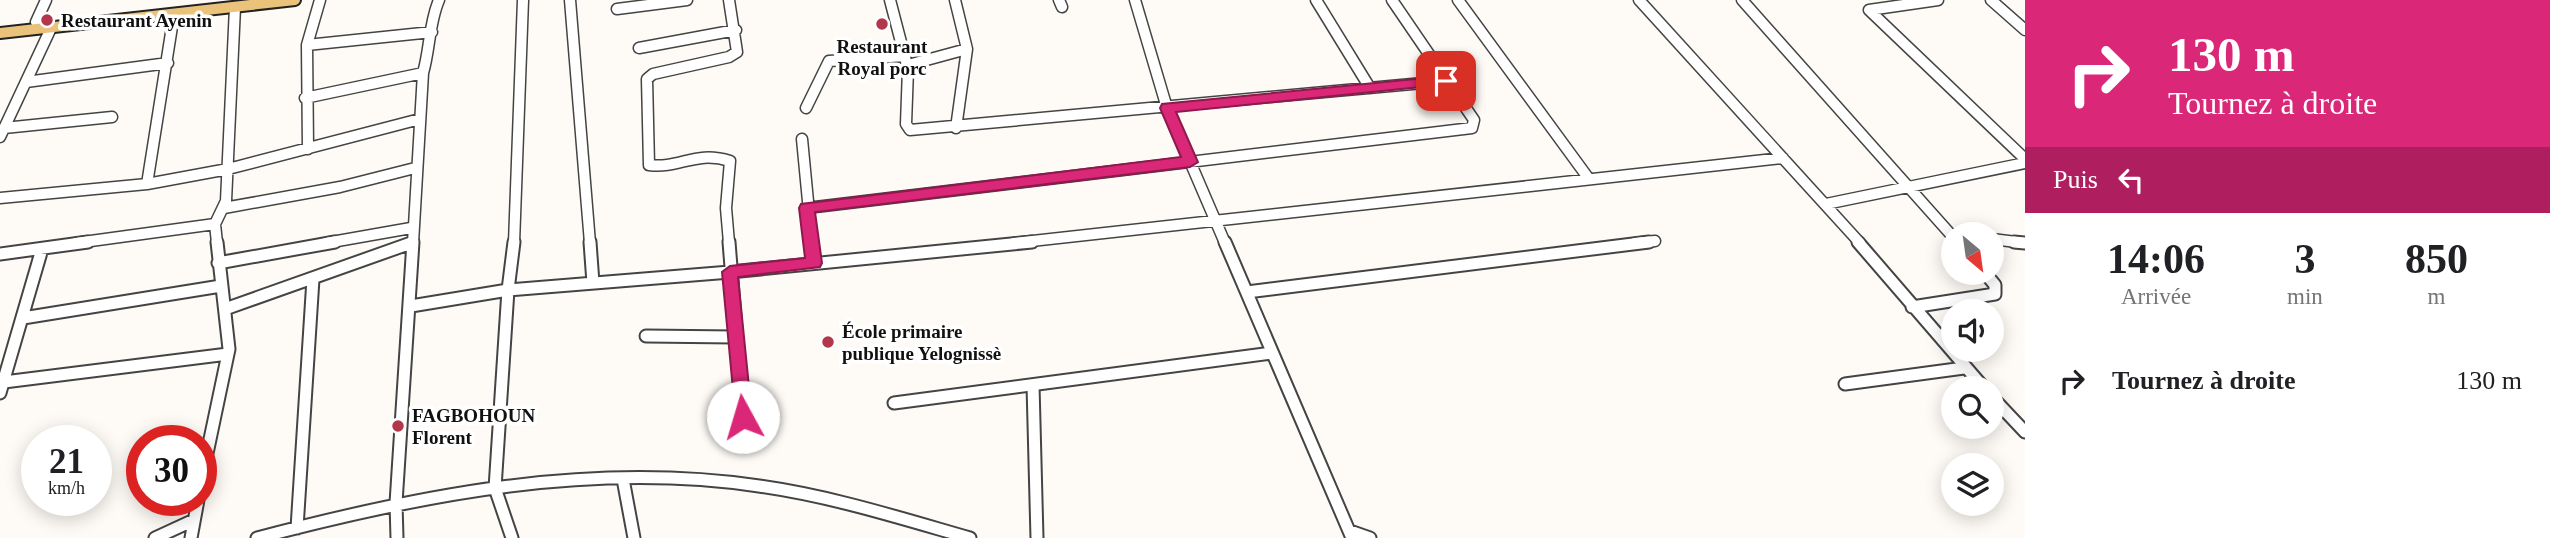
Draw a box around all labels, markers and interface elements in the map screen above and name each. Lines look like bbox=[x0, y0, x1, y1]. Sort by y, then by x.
place label: Restaurant Ayenin bbox=[61, 10, 213, 31]
marker: Restaurant Ayenin bbox=[39, 12, 55, 28]
marker: Restaurant Royal porc bbox=[874, 16, 890, 32]
text: 130 m bbox=[2168, 27, 2295, 82]
icon: right bbox=[2053, 28, 2144, 119]
place label: Restaurant Royal porc bbox=[837, 36, 928, 79]
pin bbox=[1416, 51, 1476, 111]
icon: arrive bbox=[1427, 62, 1465, 100]
text: Tournez à droite bbox=[2168, 85, 2377, 121]
icon: left bbox=[2112, 161, 2150, 199]
text: Puis bbox=[2053, 165, 2098, 194]
north arrow bbox=[1941, 222, 2004, 285]
map controls bbox=[1941, 222, 2004, 516]
text: 14:06 bbox=[2107, 236, 2205, 282]
text: 3 bbox=[2294, 236, 2315, 282]
text: 850 bbox=[2405, 236, 2468, 282]
text: Arrivée bbox=[2121, 284, 2191, 309]
text: min bbox=[2287, 284, 2323, 309]
text: m bbox=[2427, 284, 2445, 309]
button: sound bbox=[1941, 299, 2004, 362]
place label: École primaire publique Yelognissè bbox=[842, 321, 1001, 364]
marker: École primaire publique Yelognissè bbox=[820, 334, 836, 350]
icon: right bbox=[2053, 362, 2091, 400]
text: Tournez à droite bbox=[2112, 366, 2295, 395]
text: 130 m bbox=[2456, 366, 2522, 395]
button: search bbox=[1941, 376, 2004, 439]
position arrow bbox=[706, 380, 780, 454]
place label: FAGBOHOUN Florent bbox=[412, 405, 535, 448]
marker: FAGBOHOUN Florent bbox=[390, 418, 406, 434]
speed limit sign: 30 bbox=[126, 425, 217, 516]
text: 21 bbox=[49, 442, 84, 481]
button: layers bbox=[1941, 453, 2004, 516]
text: km/h bbox=[48, 478, 85, 498]

